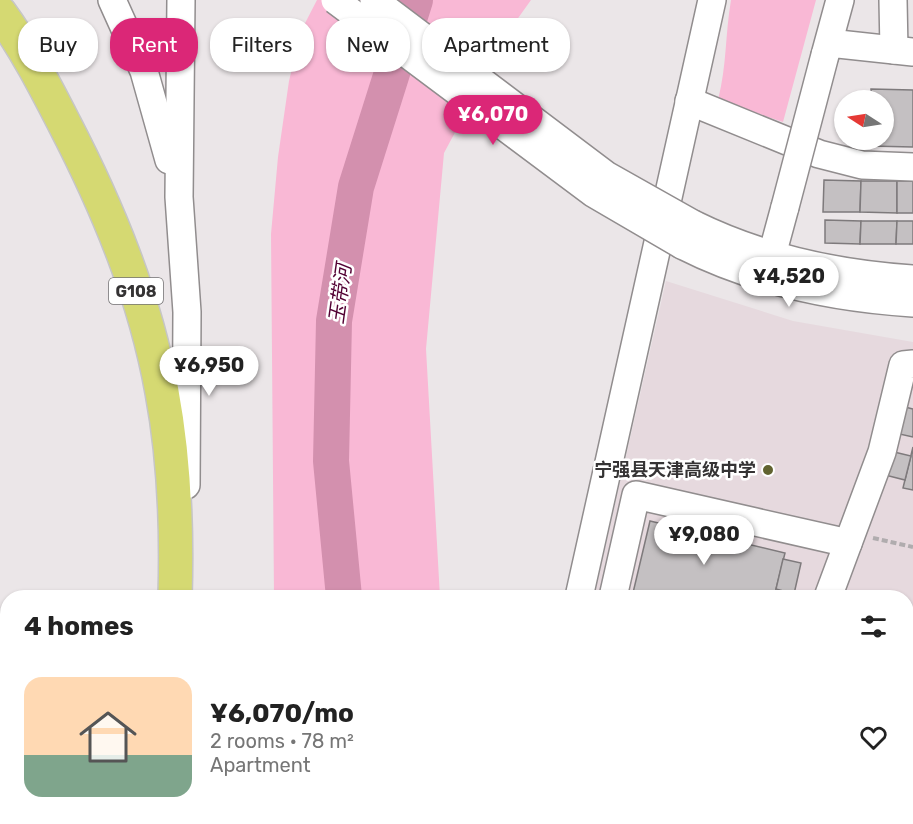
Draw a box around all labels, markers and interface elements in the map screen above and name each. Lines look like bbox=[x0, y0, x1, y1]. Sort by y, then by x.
chip: Buy bbox=[18, 18, 98, 72]
chip: Rent bbox=[110, 18, 198, 72]
chip: Filters bbox=[210, 18, 314, 72]
chip: New bbox=[326, 18, 410, 72]
chip: Apartment bbox=[422, 18, 570, 72]
north arrow bbox=[834, 90, 894, 150]
map controls bbox=[834, 90, 894, 150]
pin: ¥6,070 bbox=[444, 95, 542, 146]
text: ¥6,070 bbox=[458, 102, 528, 126]
pin: ¥4,520 bbox=[740, 257, 838, 308]
water label: 玉带河 bbox=[324, 259, 357, 325]
text: ¥4,520 bbox=[753, 264, 825, 288]
road number: G108 bbox=[109, 278, 163, 304]
pin: ¥6,950 bbox=[160, 346, 258, 397]
text: ¥6,950 bbox=[174, 353, 244, 377]
place label: 宁强县天津高级中学 bbox=[594, 459, 756, 481]
marker: 宁强县天津高级中学 bbox=[761, 463, 775, 477]
pin: ¥9,080 bbox=[655, 515, 753, 566]
text: ¥9,080 bbox=[668, 522, 740, 546]
icon: filters bbox=[857, 610, 890, 643]
text: 4 homes bbox=[24, 611, 134, 642]
text: ¥6,070/mo bbox=[210, 698, 354, 729]
icon: home bbox=[72, 701, 144, 773]
icon: heart bbox=[857, 721, 890, 754]
text: 2 rooms · 78 m² bbox=[210, 729, 354, 753]
text: Apartment bbox=[210, 753, 311, 777]

